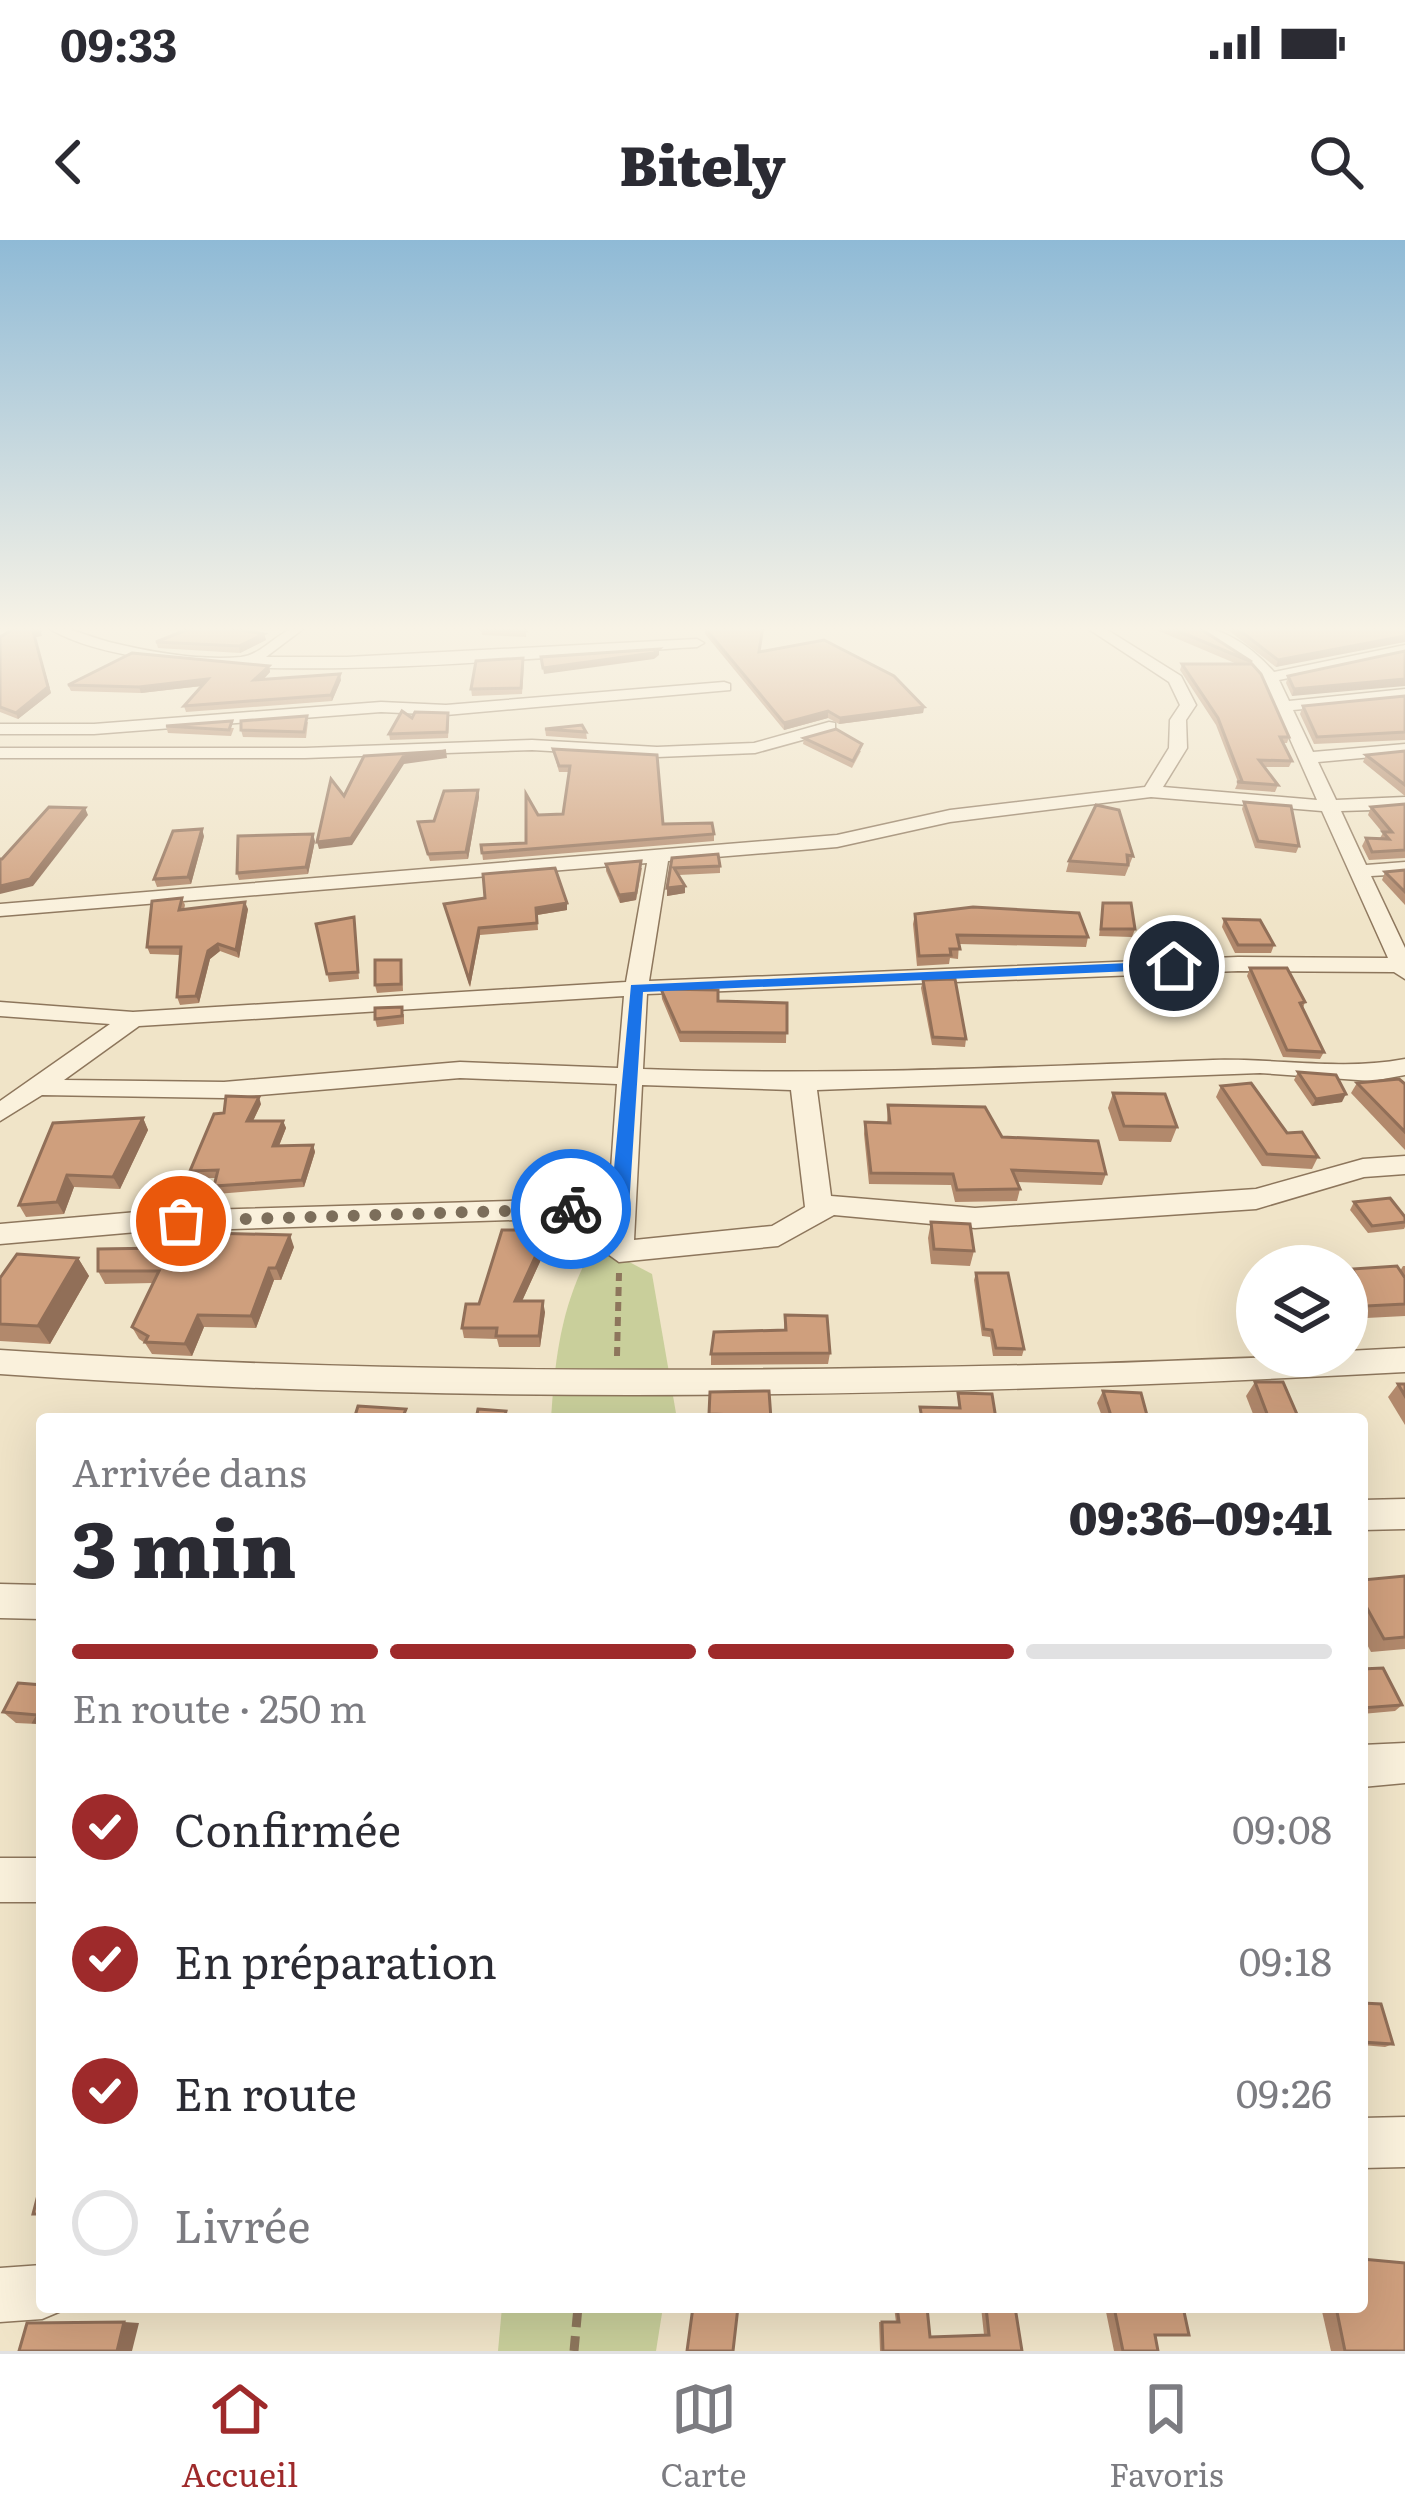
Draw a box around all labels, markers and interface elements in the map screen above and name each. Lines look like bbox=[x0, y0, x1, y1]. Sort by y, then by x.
text: 09:33 bbox=[60, 9, 177, 76]
text: Bitely bbox=[619, 122, 786, 203]
icon: back bbox=[36, 129, 102, 195]
icon: search bbox=[1303, 129, 1369, 195]
pin bbox=[1123, 915, 1225, 1017]
icon: home bbox=[1141, 933, 1207, 999]
courier bbox=[511, 1149, 631, 1269]
pin bbox=[130, 1170, 232, 1272]
icon: bike bbox=[538, 1176, 604, 1242]
icon: bag bbox=[148, 1188, 214, 1254]
map controls bbox=[1236, 1245, 1368, 1377]
button: layers bbox=[1236, 1245, 1368, 1377]
text: Arrivée dans bbox=[72, 1441, 307, 1499]
text: 09:36–09:41 bbox=[1069, 1482, 1332, 1549]
text: 3 min bbox=[72, 1486, 296, 1602]
text: En route · 250 m bbox=[72, 1677, 367, 1735]
icon: check bbox=[72, 1794, 138, 1860]
text: Confirmée bbox=[174, 1794, 401, 1861]
text: 09:08 bbox=[1232, 1798, 1332, 1856]
icon: check bbox=[72, 1926, 138, 1992]
text: En préparation bbox=[174, 1926, 497, 1993]
text: 09:18 bbox=[1239, 1930, 1332, 1988]
icon: check bbox=[72, 2058, 138, 2124]
text: En route bbox=[174, 2058, 357, 2125]
text: 09:26 bbox=[1236, 2062, 1332, 2120]
text: Livrée bbox=[174, 2190, 311, 2257]
tab: Accueil bbox=[181, 2376, 298, 2497]
tab: Carte bbox=[661, 2376, 747, 2497]
tab: Favoris bbox=[1109, 2376, 1224, 2497]

